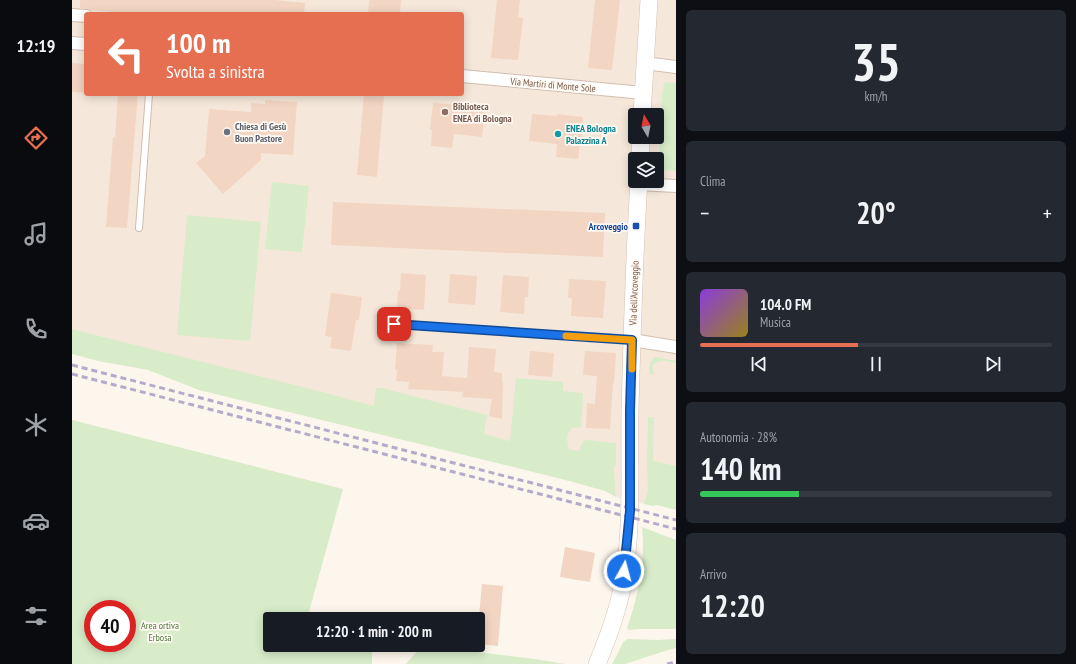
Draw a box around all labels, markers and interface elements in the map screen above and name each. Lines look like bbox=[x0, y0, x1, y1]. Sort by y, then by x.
text: 100 m bbox=[166, 24, 230, 61]
icon: left bbox=[100, 28, 152, 80]
text: 35 bbox=[851, 28, 901, 95]
text: 12:19 bbox=[17, 34, 55, 57]
text: Svolta a sinistra bbox=[166, 60, 265, 83]
street label: Via Martiri di Monte Sole bbox=[509, 75, 596, 95]
text: km/h bbox=[864, 88, 888, 105]
place label: Biblioteca ENEA di Bologna bbox=[453, 100, 512, 125]
marker: Biblioteca ENEA di Bologna bbox=[440, 107, 450, 117]
north arrow bbox=[628, 108, 664, 144]
map controls bbox=[628, 108, 664, 188]
place label: Chiesa di Gesù Buon Pastore bbox=[235, 120, 287, 145]
place label: ENEA Bologna Palazzina A bbox=[566, 122, 616, 147]
icon: directions bbox=[22, 124, 50, 152]
marker: Chiesa di Gesù Buon Pastore bbox=[222, 127, 232, 137]
marker: ENEA Bologna Palazzina A bbox=[553, 129, 563, 139]
button: layers bbox=[628, 152, 664, 188]
text: Clima bbox=[700, 173, 725, 190]
text: 20° bbox=[856, 193, 896, 232]
text: − bbox=[700, 199, 709, 227]
text: + bbox=[1043, 199, 1052, 227]
icon: music bbox=[22, 220, 50, 248]
place label: Arcoveggio bbox=[588, 220, 629, 233]
marker: Arcoveggio bbox=[631, 221, 641, 231]
street label: Via dell'Arcoveggio bbox=[626, 260, 642, 327]
text: 104.0 FM bbox=[760, 295, 811, 314]
pin bbox=[377, 307, 411, 341]
icon: arrive bbox=[383, 313, 405, 335]
text: Musica bbox=[760, 314, 791, 331]
icon: phone bbox=[22, 315, 50, 343]
icon: previous bbox=[748, 353, 770, 375]
icon: pause bbox=[865, 353, 887, 375]
icon: next bbox=[982, 353, 1004, 375]
icon: climate bbox=[22, 411, 50, 439]
text: Autonomia · 28% bbox=[700, 429, 777, 446]
text: 140 km bbox=[700, 449, 781, 488]
icon: car bbox=[22, 507, 50, 535]
position arrow bbox=[603, 550, 645, 592]
text: Arrivo bbox=[700, 566, 727, 583]
text: 12:20 bbox=[700, 586, 765, 625]
speed limit sign: 40 bbox=[84, 600, 136, 652]
icon: filters bbox=[22, 602, 50, 630]
park label: Area ortiva Erbosa bbox=[141, 619, 179, 644]
text: 12:20 · 1 min · 200 m bbox=[316, 622, 432, 641]

